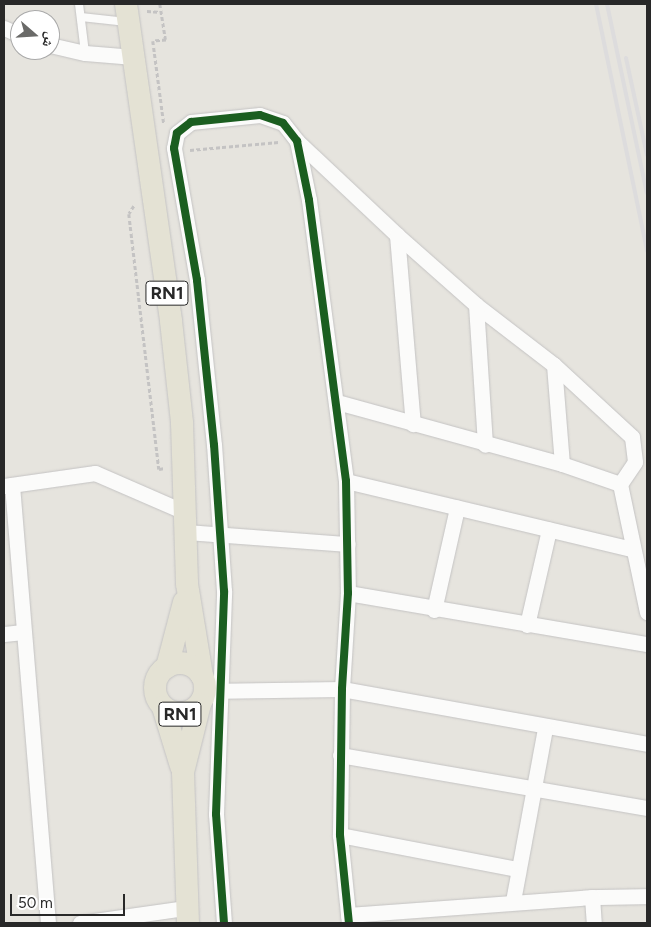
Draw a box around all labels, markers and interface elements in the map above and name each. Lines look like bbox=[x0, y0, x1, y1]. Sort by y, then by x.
north arrow bbox=[10, 10, 60, 60]
text: ش bbox=[38, 30, 59, 50]
road number: RN1 bbox=[144, 278, 190, 308]
road number: RN1 bbox=[158, 699, 202, 730]
scale bar bbox=[12, 884, 128, 916]
text: 50 m bbox=[18, 894, 53, 912]

